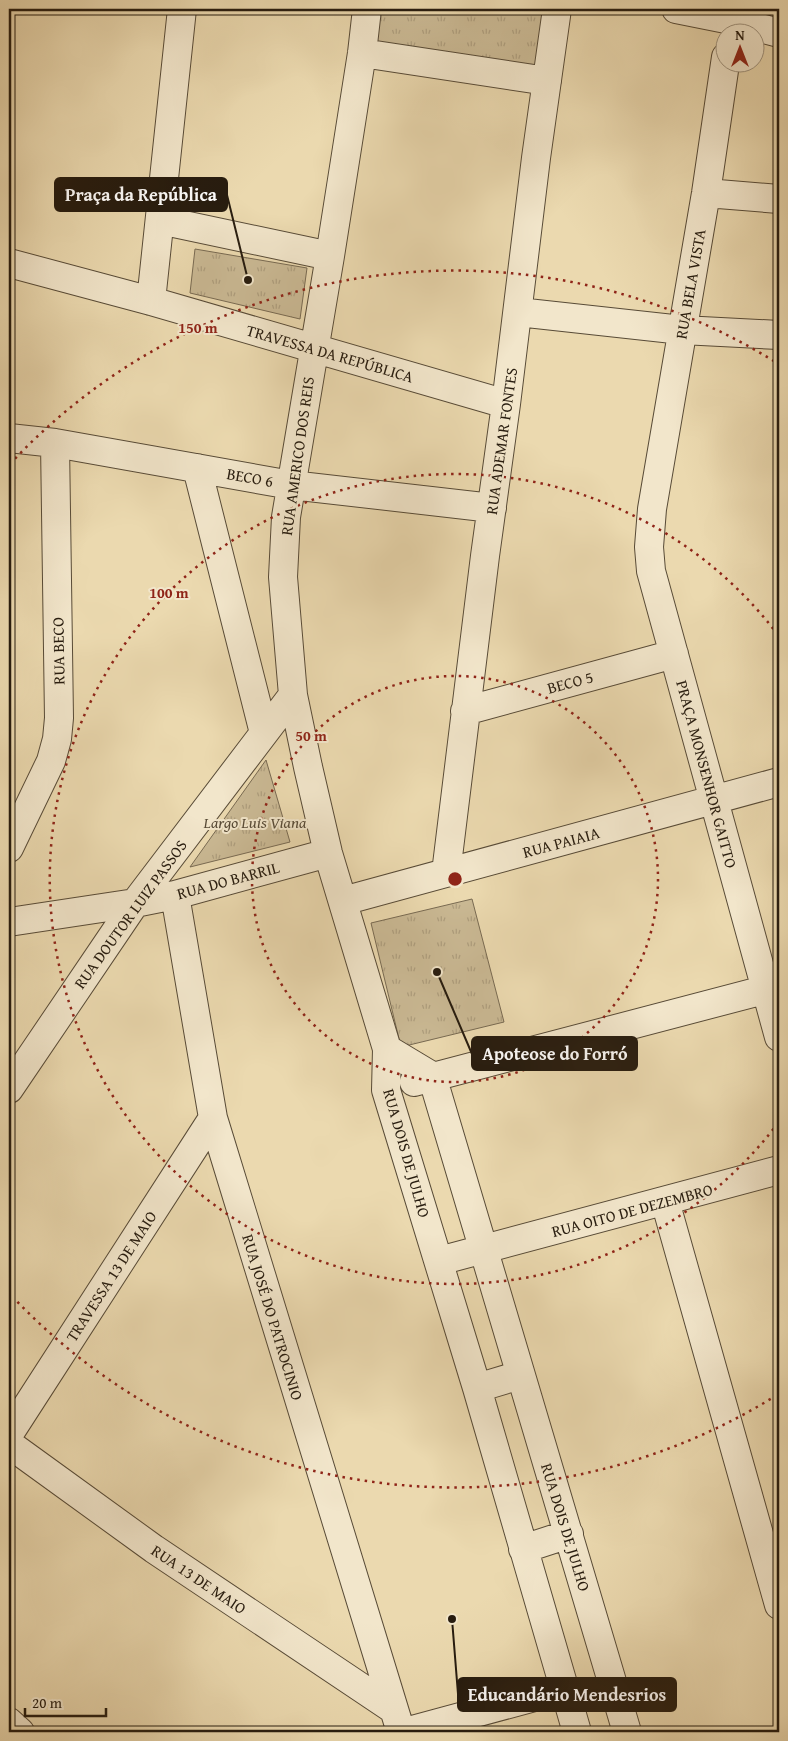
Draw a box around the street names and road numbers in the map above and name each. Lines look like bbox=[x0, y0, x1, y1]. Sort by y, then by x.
street label: RUA BELA VISTA bbox=[669, 227, 712, 341]
street label: TRAVESSA DA REPÚBLICA bbox=[244, 318, 417, 388]
street label: RUA ADEMAR FONTES bbox=[479, 366, 523, 516]
street label: RUA AMERICO DOS REIS bbox=[274, 375, 320, 537]
street label: BECO 6 bbox=[225, 461, 275, 493]
street label: RUA BECO bbox=[45, 617, 71, 685]
street label: BECO 5 bbox=[544, 664, 596, 700]
street label: PRAÇA MONSENHOR GAITTO bbox=[670, 677, 744, 871]
street label: RUA PAIAIA bbox=[520, 820, 602, 864]
street label: RUA DOUTOR LUIZ PASSOS bbox=[68, 834, 193, 994]
street label: RUA DO BARRIL bbox=[174, 855, 282, 905]
street label: RUA DOIS DE JULHO bbox=[377, 1086, 437, 1220]
street label: RUA OITO DE DEZEMBRO bbox=[549, 1177, 715, 1243]
street label: TRAVESSA 13 DE MAIO bbox=[60, 1206, 163, 1346]
street label: RUA JOSÉ DO PATROCINIO bbox=[236, 1231, 310, 1403]
street label: RUA DOIS DE JULHO bbox=[535, 1460, 597, 1594]
street label: RUA 13 DE MAIO bbox=[147, 1538, 252, 1620]

